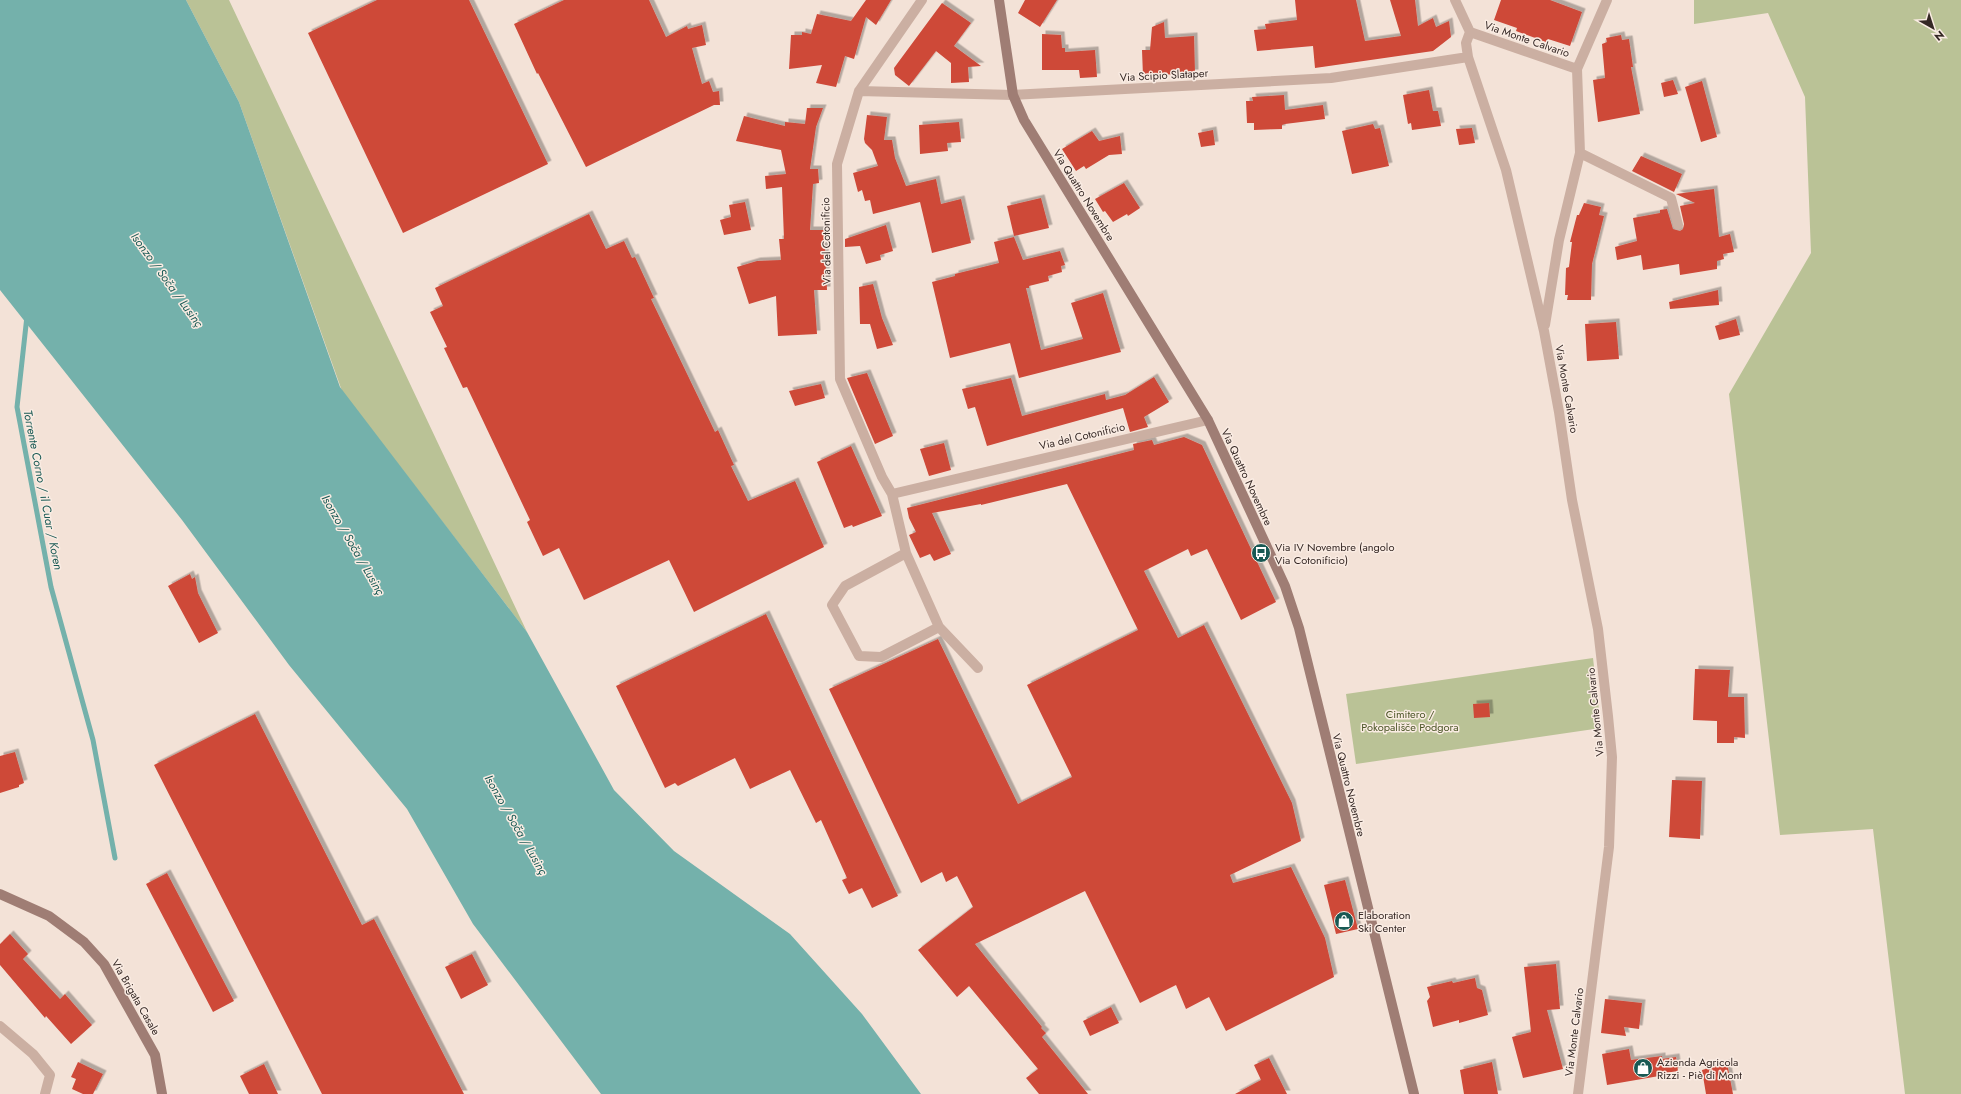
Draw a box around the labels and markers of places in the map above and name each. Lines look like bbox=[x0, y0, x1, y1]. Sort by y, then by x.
place label: Via IV Novembre (angolo Via Cotonificio) bbox=[1275, 539, 1394, 568]
bus stop icon: Via IV Novembre (angolo Via Cotonificio) bbox=[1250, 542, 1272, 564]
place label: Elaboration Ski Center bbox=[1358, 907, 1411, 936]
shop icon: Elaboration Ski Center bbox=[1333, 910, 1355, 932]
place label: Azienda Agricola Rizzi - Piè di Mont bbox=[1657, 1054, 1742, 1083]
shop icon: Azienda Agricola Rizzi - Piè di Mont bbox=[1632, 1057, 1654, 1079]

